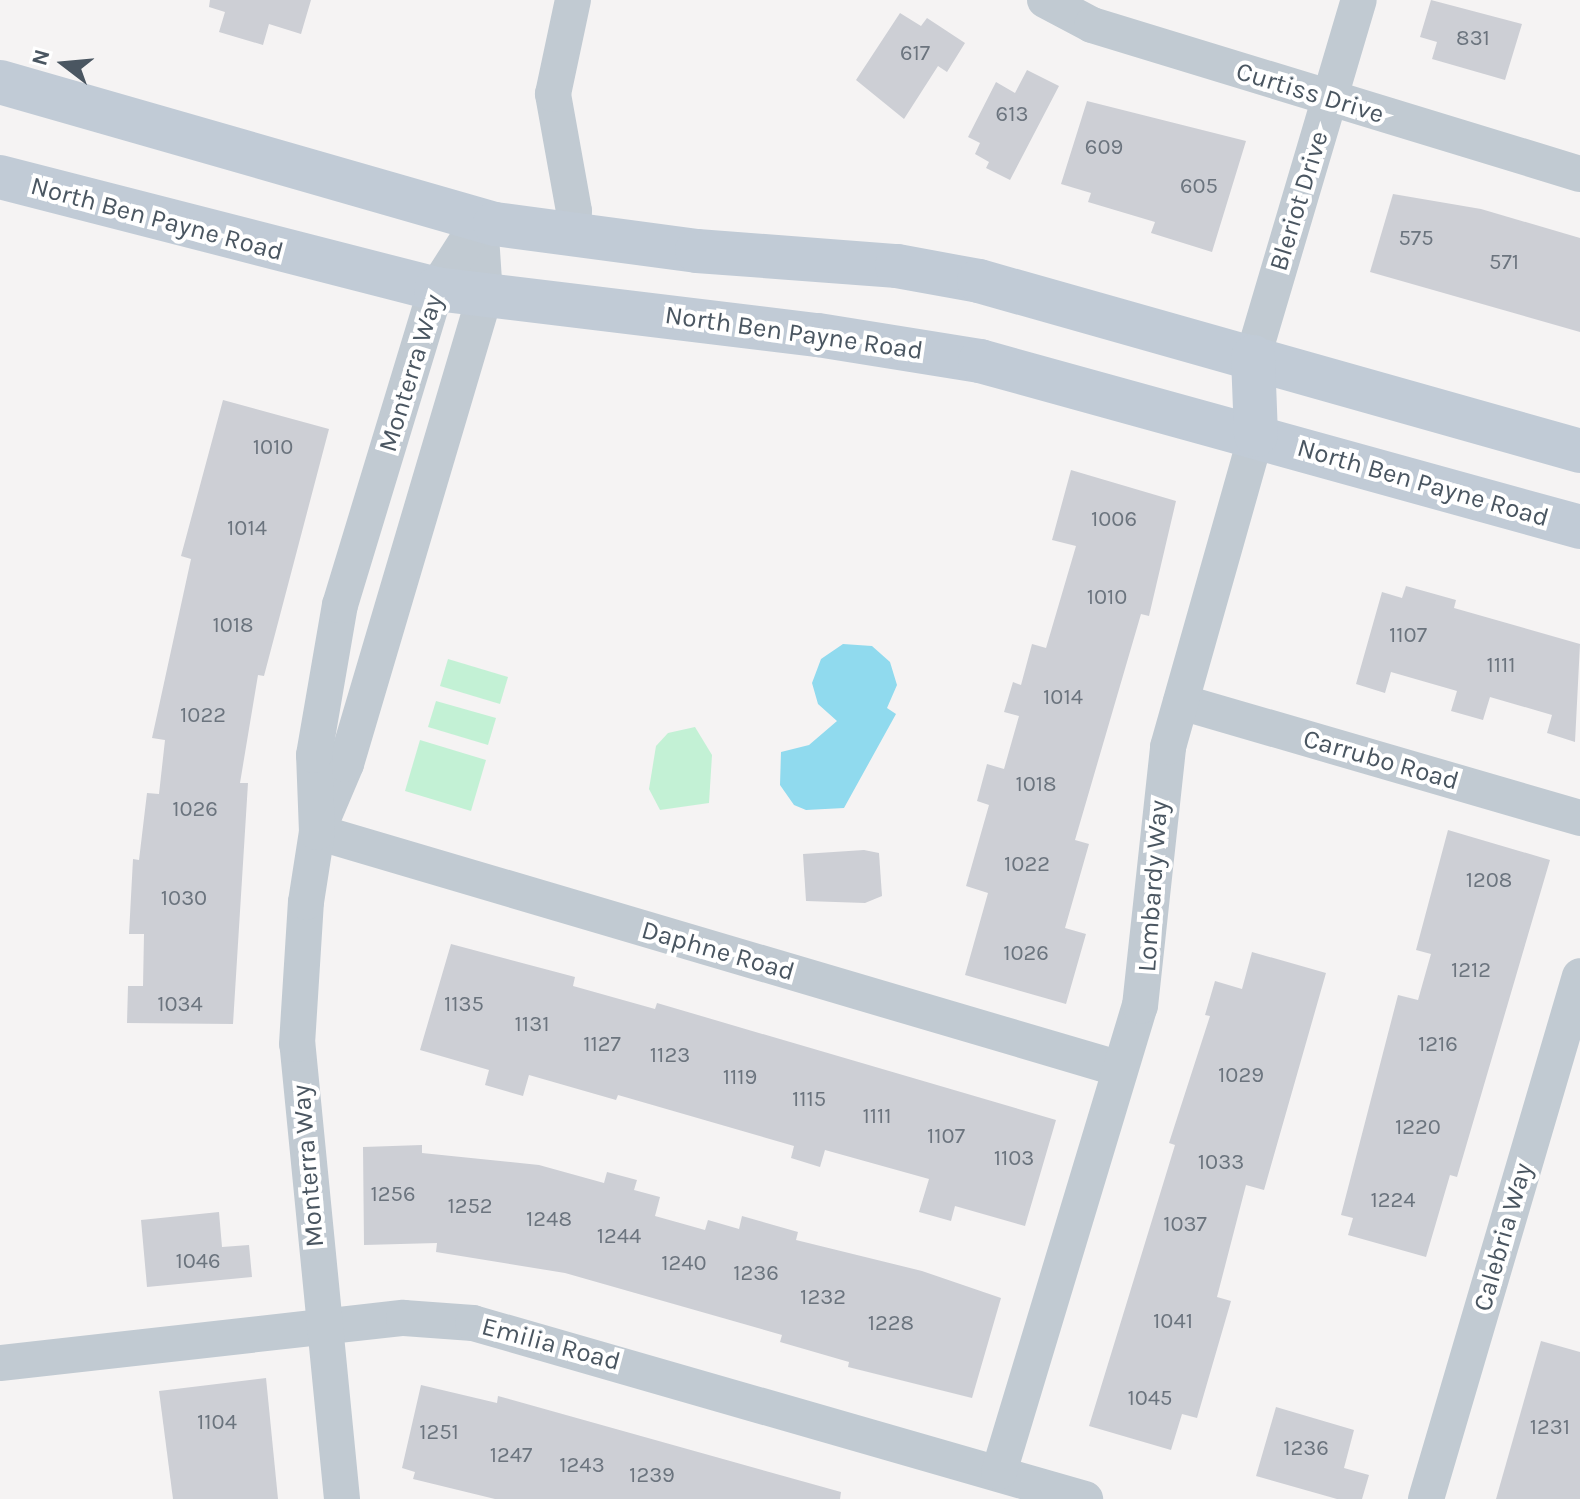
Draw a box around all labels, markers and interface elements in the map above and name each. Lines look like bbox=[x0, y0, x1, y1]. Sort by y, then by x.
north arrow bbox=[24, 24, 104, 104]
house number: 831 bbox=[1456, 26, 1490, 52]
house number: 617 bbox=[900, 41, 930, 67]
text: N bbox=[26, 46, 56, 69]
street label: Curtiss Drive bbox=[1232, 56, 1388, 130]
house number: 613 bbox=[996, 102, 1028, 128]
street label: Bleriot Drive bbox=[1263, 127, 1335, 275]
house number: 609 bbox=[1085, 135, 1123, 161]
street label: North Ben Payne Road bbox=[27, 170, 287, 268]
house number: 605 bbox=[1180, 174, 1218, 200]
house number: 575 bbox=[1398, 226, 1434, 252]
house number: 571 bbox=[1489, 250, 1519, 276]
street label: Monterra Way bbox=[372, 290, 450, 456]
street label: North Ben Payne Road bbox=[663, 299, 925, 367]
street label: North Ben Payne Road bbox=[1294, 432, 1552, 534]
house number: 1010 bbox=[253, 435, 293, 461]
house number: 1006 bbox=[1091, 507, 1137, 533]
house number: 1014 bbox=[227, 516, 267, 542]
house number: 1010 bbox=[1087, 585, 1127, 611]
house number: 1018 bbox=[212, 613, 254, 639]
house number: 1107 bbox=[1389, 623, 1427, 649]
house number: 1111 bbox=[1486, 653, 1516, 679]
house number: 1014 bbox=[1043, 685, 1083, 711]
house number: 1022 bbox=[180, 703, 226, 729]
street label: Carrubo Road bbox=[1300, 723, 1462, 797]
house number: 1018 bbox=[1015, 772, 1057, 798]
house number: 1026 bbox=[172, 797, 218, 823]
street label: Lombardy Way bbox=[1131, 799, 1175, 973]
house number: 1022 bbox=[1004, 852, 1050, 878]
house number: 1208 bbox=[1466, 868, 1512, 894]
house number: 1030 bbox=[161, 886, 207, 912]
street label: Daphne Road bbox=[638, 914, 798, 988]
house number: 1026 bbox=[1003, 941, 1049, 967]
house number: 1212 bbox=[1451, 958, 1491, 984]
house number: 1034 bbox=[157, 992, 203, 1018]
house number: 1135 bbox=[444, 992, 484, 1018]
house number: 1131 bbox=[515, 1012, 549, 1038]
house number: 1127 bbox=[583, 1032, 621, 1058]
house number: 1216 bbox=[1418, 1032, 1458, 1058]
house number: 1123 bbox=[650, 1043, 690, 1069]
house number: 1029 bbox=[1218, 1063, 1264, 1089]
house number: 1119 bbox=[723, 1065, 757, 1091]
street label: Monterra Way bbox=[285, 1083, 331, 1249]
house number: 1115 bbox=[792, 1087, 826, 1113]
house number: 1111 bbox=[862, 1104, 892, 1130]
house number: 1220 bbox=[1395, 1115, 1441, 1141]
house number: 1107 bbox=[927, 1124, 965, 1150]
house number: 1103 bbox=[994, 1146, 1034, 1172]
house number: 1033 bbox=[1198, 1150, 1244, 1176]
street label: Calebria Way bbox=[1467, 1159, 1539, 1315]
house number: 1256 bbox=[370, 1182, 416, 1208]
house number: 1224 bbox=[1370, 1188, 1416, 1214]
house number: 1252 bbox=[447, 1194, 493, 1220]
house number: 1248 bbox=[526, 1207, 572, 1233]
house number: 1037 bbox=[1163, 1212, 1207, 1238]
house number: 1244 bbox=[597, 1224, 641, 1250]
house number: 1046 bbox=[175, 1249, 221, 1275]
house number: 1240 bbox=[661, 1251, 707, 1277]
house number: 1236 bbox=[733, 1261, 779, 1287]
house number: 1232 bbox=[800, 1285, 846, 1311]
house number: 1041 bbox=[1153, 1309, 1193, 1335]
street label: Emilia Road bbox=[478, 1311, 624, 1377]
house number: 1228 bbox=[868, 1311, 914, 1337]
house number: 1045 bbox=[1127, 1386, 1173, 1412]
house number: 1104 bbox=[197, 1410, 237, 1436]
house number: 1231 bbox=[1530, 1415, 1570, 1441]
house number: 1251 bbox=[419, 1420, 459, 1446]
house number: 1236 bbox=[1283, 1436, 1329, 1462]
house number: 1247 bbox=[490, 1443, 532, 1469]
house number: 1243 bbox=[559, 1453, 605, 1479]
house number: 1239 bbox=[629, 1463, 675, 1489]

